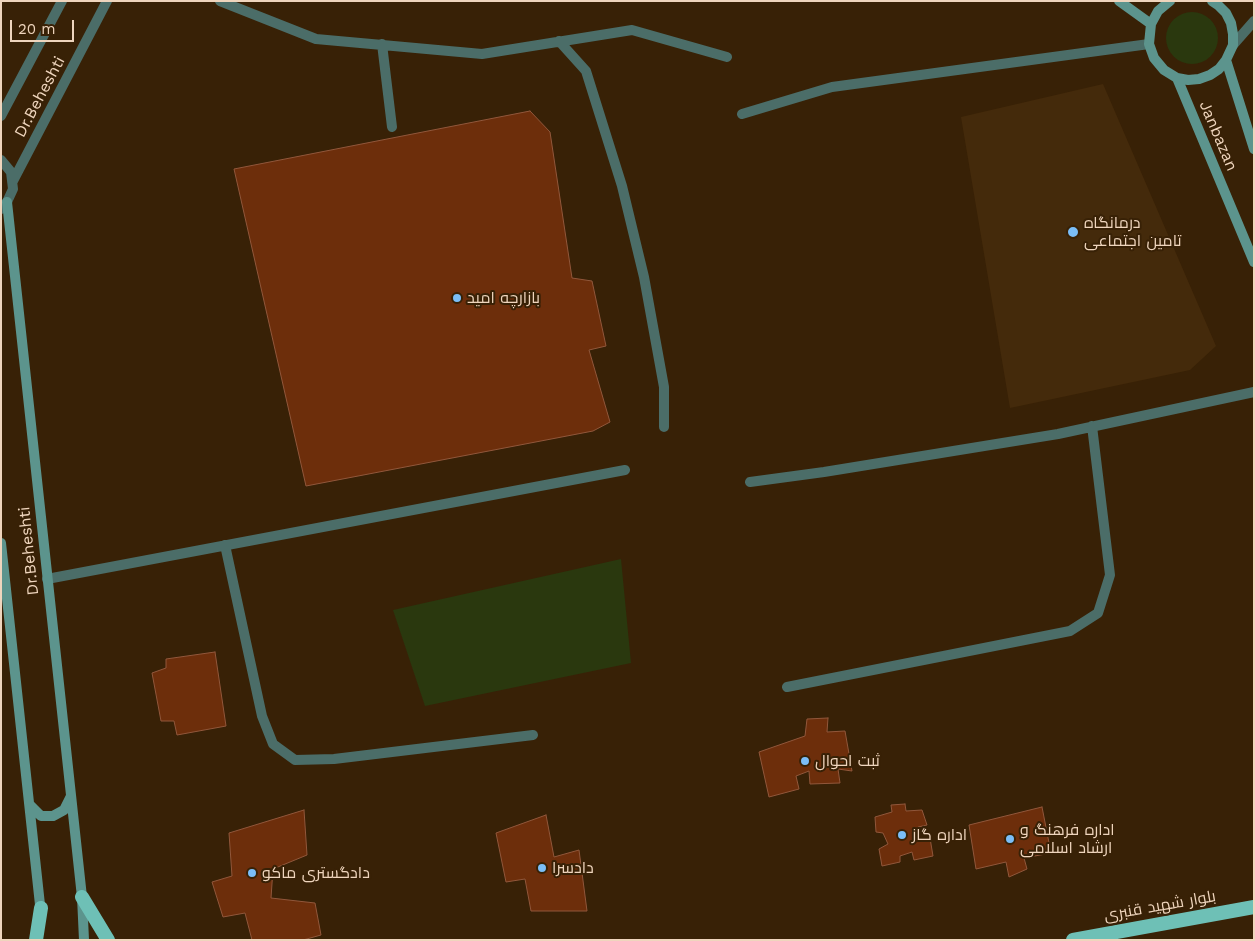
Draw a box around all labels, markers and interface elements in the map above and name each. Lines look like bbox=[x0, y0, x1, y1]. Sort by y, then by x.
scale bar bbox=[12, 10, 76, 42]
text: 20 m bbox=[18, 20, 56, 38]
street label: Dr.Beheshti bbox=[11, 53, 69, 141]
street label: Janbazan bbox=[1195, 98, 1241, 174]
place label: درمانگاه تامین اجتماعی bbox=[1084, 213, 1182, 251]
marker: درمانگاه تامین اجتماعی bbox=[1066, 225, 1080, 239]
place label: بازارچه امید bbox=[467, 288, 540, 308]
marker: بازارچه امید bbox=[451, 292, 463, 304]
street label: Dr.Beheshti bbox=[15, 506, 43, 596]
place label: ثبت احوال bbox=[815, 751, 880, 771]
marker: ثبت احوال bbox=[799, 755, 811, 767]
place label: اداره فرهنگ و ارشاد اسلامی bbox=[1020, 820, 1115, 858]
place label: اداره گاز bbox=[912, 825, 967, 845]
marker: اداره گاز bbox=[896, 829, 908, 841]
marker: اداره فرهنگ و ارشاد اسلامی bbox=[1004, 833, 1016, 845]
place label: دادسرا bbox=[552, 858, 594, 878]
marker: دادسرا bbox=[536, 862, 548, 874]
place label: دادگستری ماکو bbox=[262, 863, 370, 883]
marker: دادگستری ماکو bbox=[246, 867, 258, 879]
street label: بلوار شهید قنبری bbox=[1103, 887, 1217, 925]

